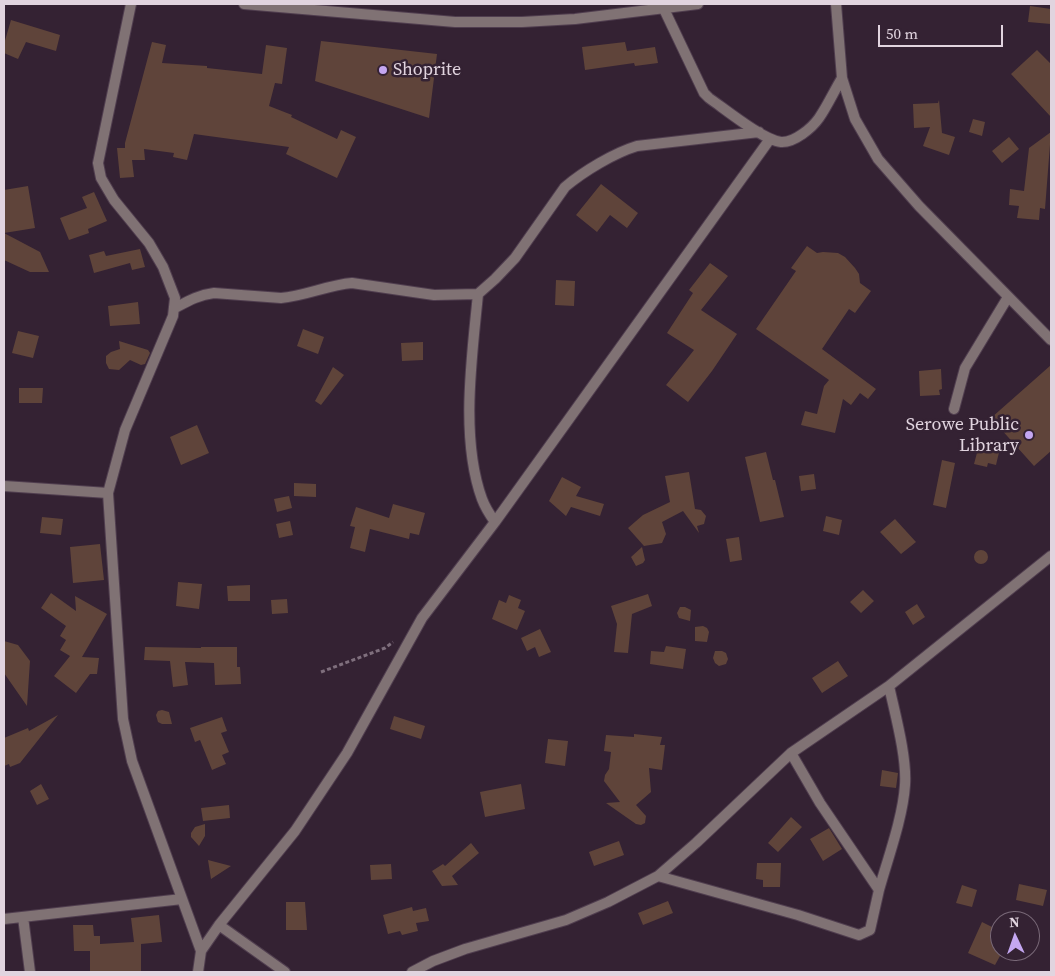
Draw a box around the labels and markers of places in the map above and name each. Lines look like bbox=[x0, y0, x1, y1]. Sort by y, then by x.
place label: Shoprite bbox=[393, 59, 461, 81]
marker: Shoprite bbox=[377, 64, 389, 76]
place label: Serowe Public Library bbox=[906, 414, 1019, 456]
marker: Serowe Public Library bbox=[1023, 429, 1035, 441]

